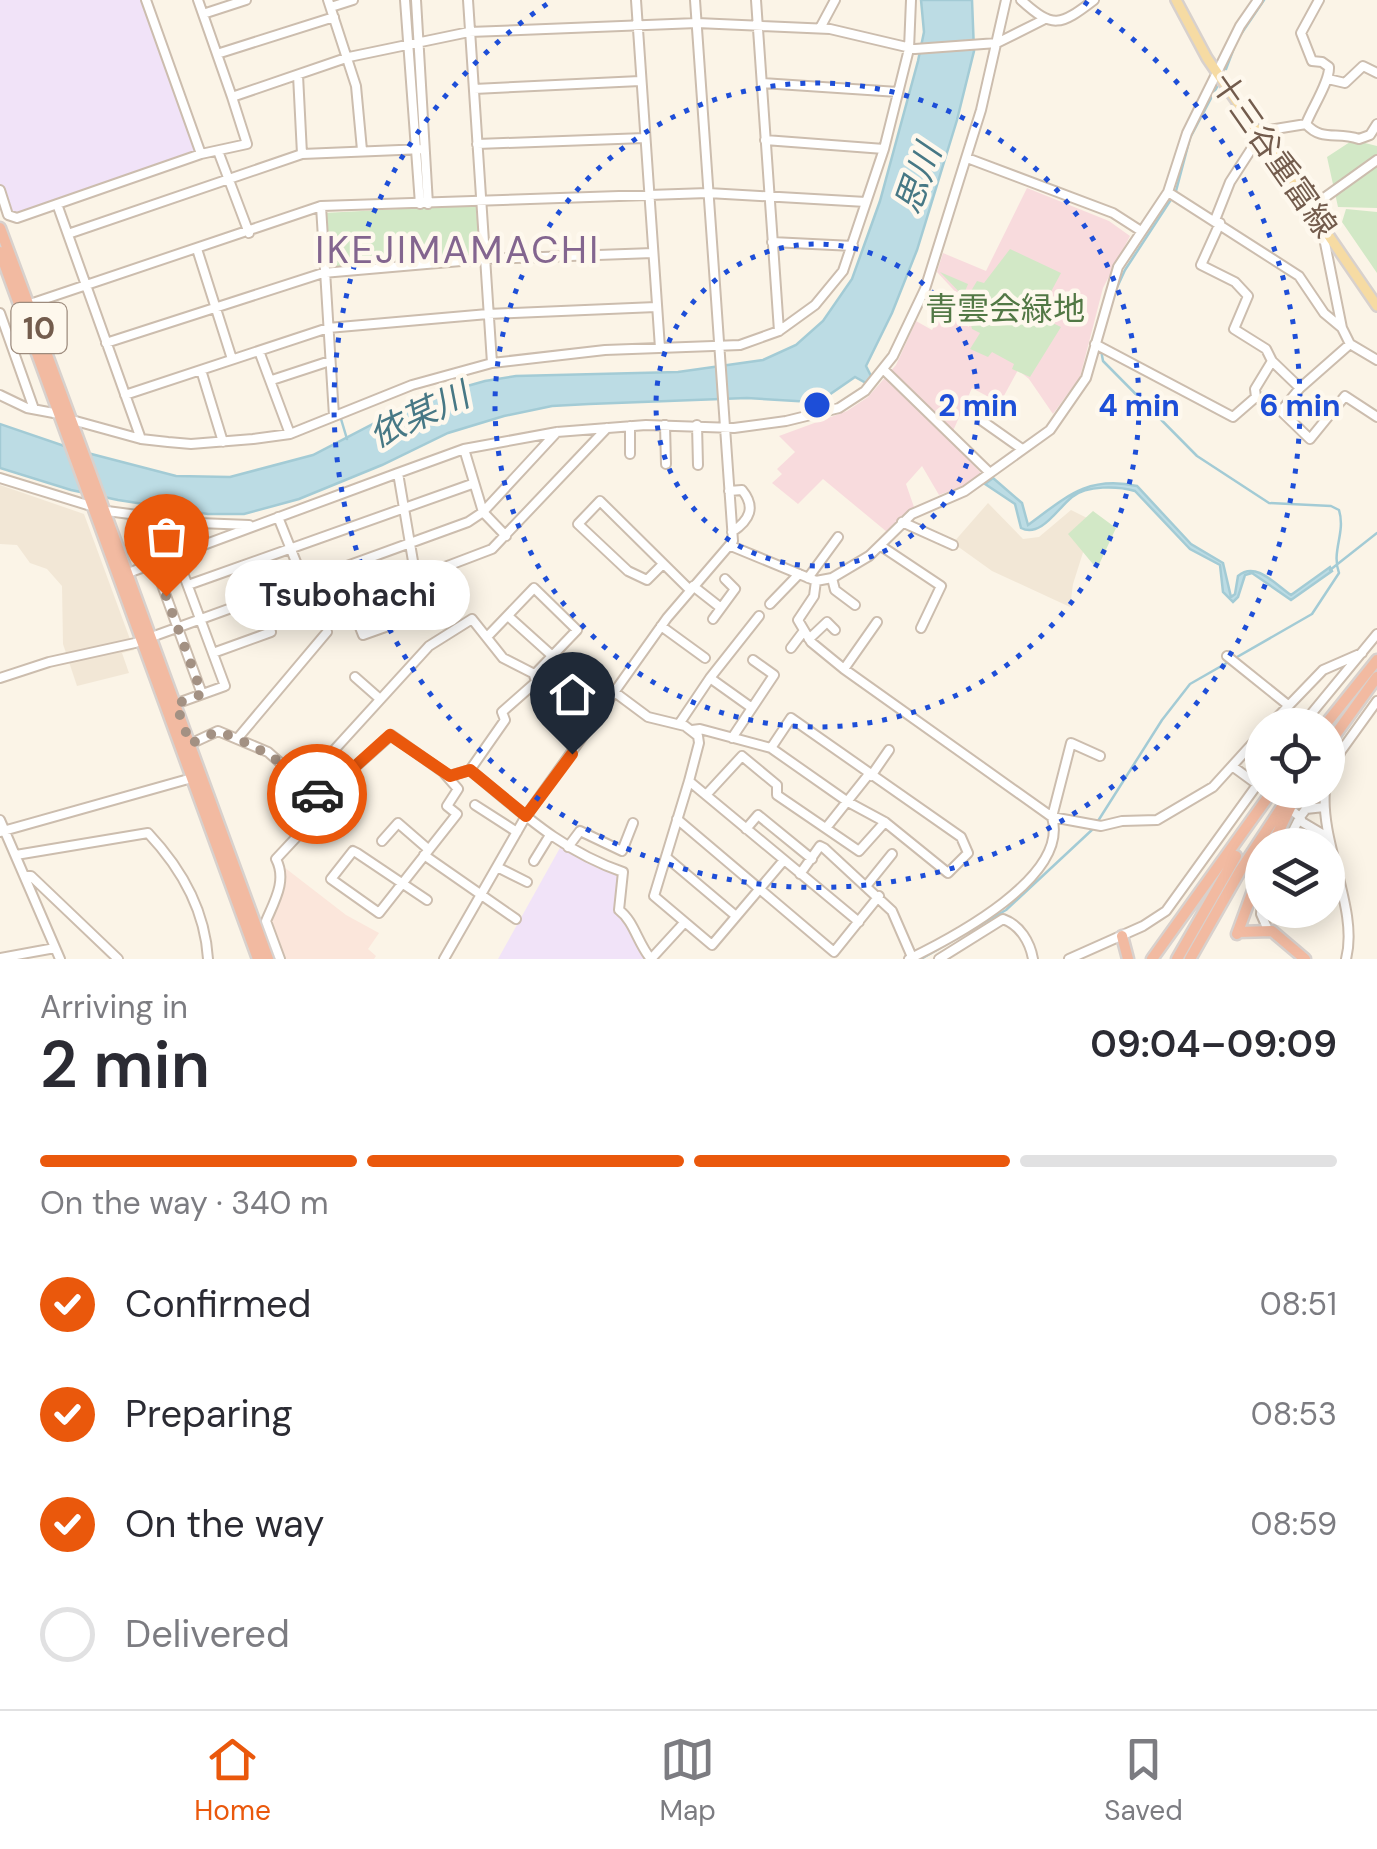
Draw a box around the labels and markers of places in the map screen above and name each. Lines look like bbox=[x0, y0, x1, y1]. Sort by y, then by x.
centre of rings bbox=[799, 387, 835, 423]
pin bbox=[124, 494, 209, 597]
callout: Tsubohachi bbox=[226, 561, 471, 631]
pin bbox=[530, 652, 615, 755]

